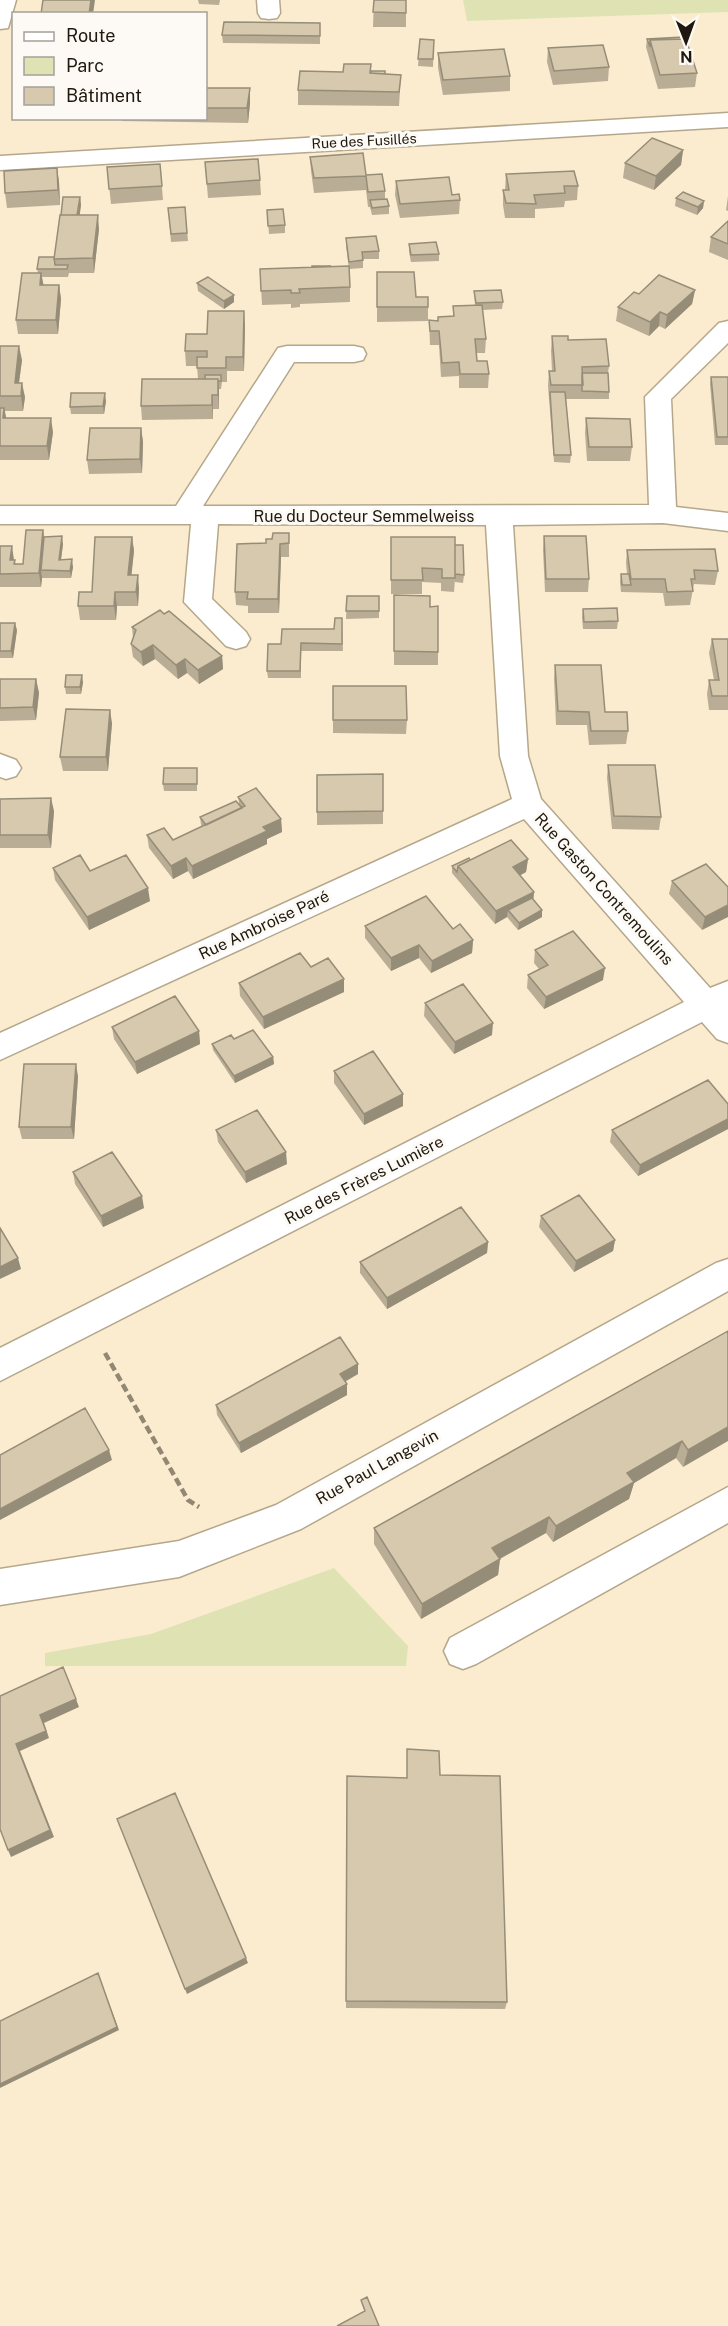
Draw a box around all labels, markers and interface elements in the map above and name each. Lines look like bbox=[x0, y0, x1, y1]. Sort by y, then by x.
legend bbox=[12, 12, 207, 120]
north arrow bbox=[656, 12, 716, 72]
text: Route bbox=[66, 25, 115, 46]
text: N bbox=[680, 47, 693, 66]
text: Parc bbox=[66, 55, 104, 76]
text: Bâtiment bbox=[66, 85, 142, 106]
street label: Rue des Fusillés bbox=[311, 130, 417, 152]
street label: Rue du Docteur Semmelweiss bbox=[254, 507, 474, 526]
street label: Rue Gaston Contremoulins bbox=[531, 809, 677, 969]
street label: Rue Ambroise Paré bbox=[196, 886, 332, 964]
street label: Rue des Frères Lumière bbox=[281, 1132, 447, 1228]
street label: Rue Paul Langevin bbox=[313, 1426, 441, 1508]

